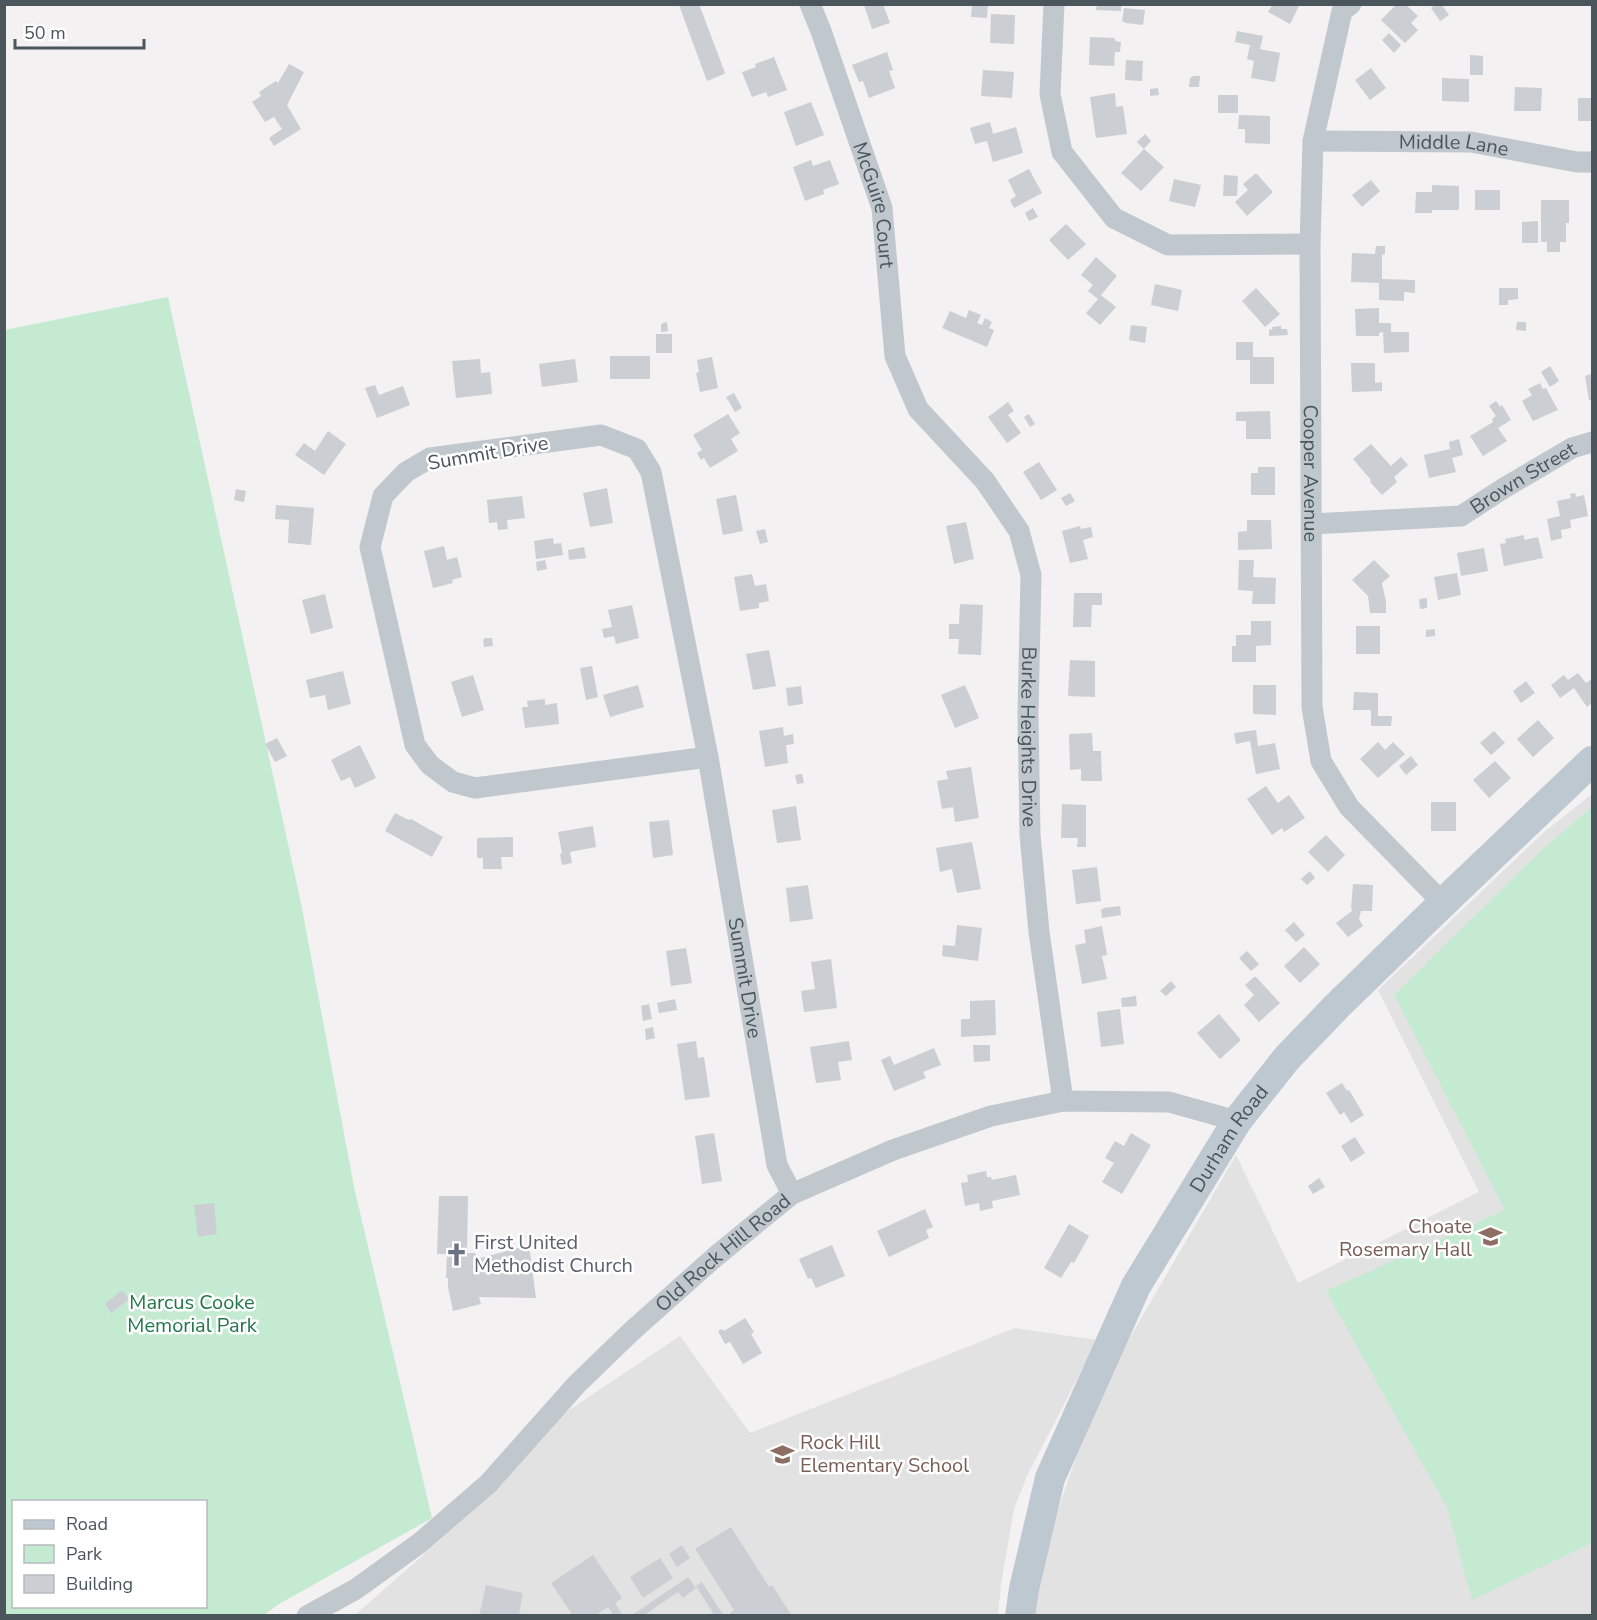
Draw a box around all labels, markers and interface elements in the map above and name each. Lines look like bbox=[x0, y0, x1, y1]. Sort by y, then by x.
scale bar bbox=[15, 12, 144, 50]
text: 50 m bbox=[24, 21, 66, 45]
street label: Middle Lane bbox=[1399, 128, 1511, 162]
street label: McGuire Court bbox=[847, 138, 901, 270]
street label: Cooper Avenue bbox=[1297, 404, 1325, 542]
street label: Summit Drive bbox=[426, 429, 550, 477]
street label: Brown Street bbox=[1465, 435, 1582, 520]
street label: Burke Heights Drive bbox=[1014, 646, 1043, 827]
street label: Summit Drive bbox=[722, 915, 769, 1040]
street label: Durham Road bbox=[1183, 1079, 1274, 1197]
street label: Old Rock Hill Road bbox=[649, 1187, 796, 1318]
place label: Choate Rosemary Hall bbox=[1339, 1213, 1472, 1263]
school or university icon: Choate Rosemary Hall bbox=[1477, 1224, 1503, 1250]
place label: First United Methodist Church bbox=[474, 1229, 633, 1279]
church icon: First United Methodist Church bbox=[443, 1241, 469, 1267]
park label: Marcus Cooke Memorial Park bbox=[127, 1289, 258, 1339]
place label: Rock Hill Elementary School bbox=[800, 1429, 969, 1479]
school or university icon: Rock Hill Elementary School bbox=[769, 1441, 795, 1467]
legend bbox=[12, 1500, 207, 1608]
text: Road bbox=[66, 1512, 108, 1536]
text: Park bbox=[66, 1542, 103, 1566]
text: Building bbox=[66, 1572, 133, 1596]

